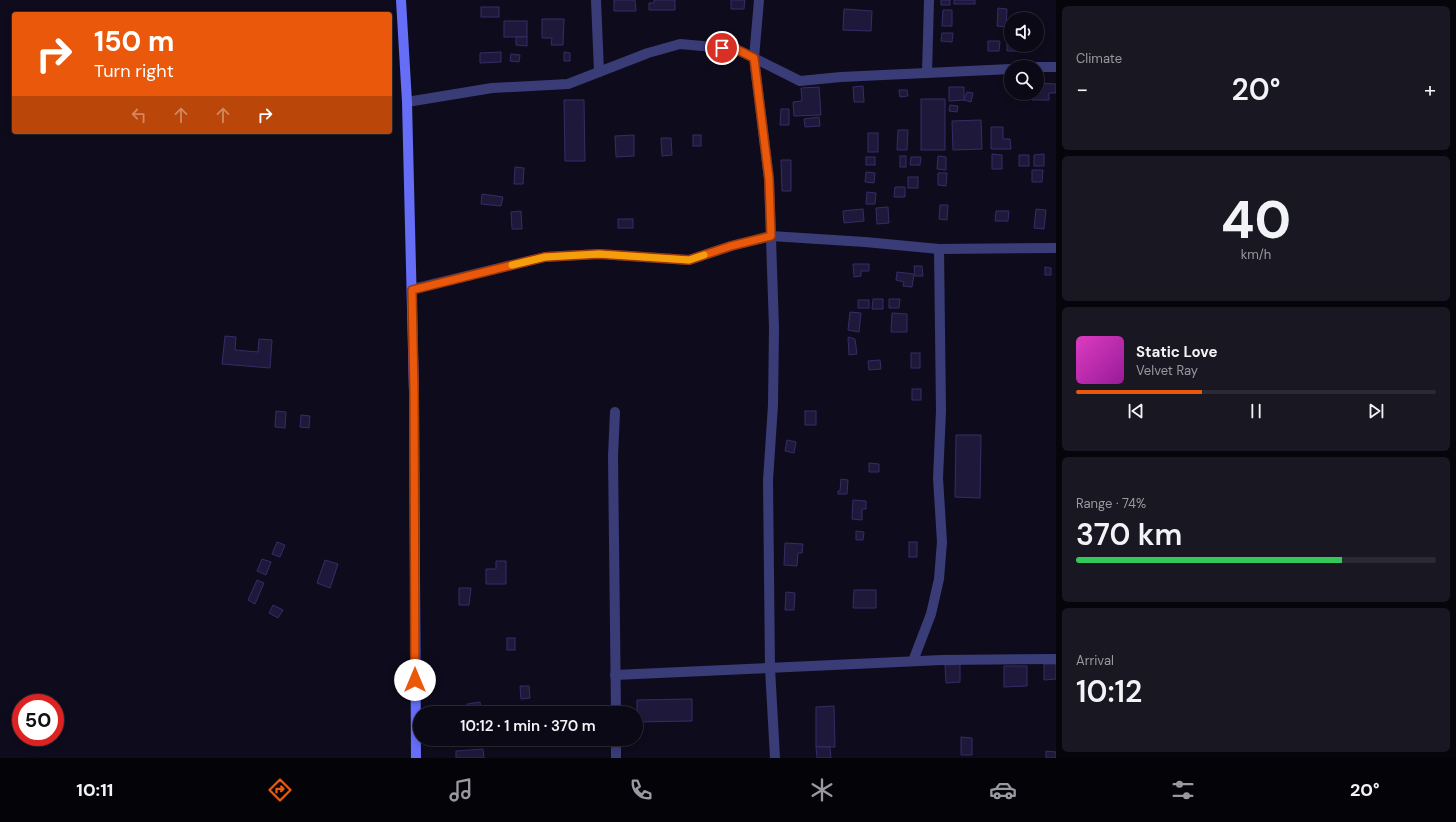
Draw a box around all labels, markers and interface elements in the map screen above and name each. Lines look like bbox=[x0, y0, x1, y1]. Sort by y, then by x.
map controls bbox=[1004, 12, 1044, 100]
button: sound bbox=[1004, 12, 1044, 52]
text: 150 m bbox=[94, 23, 174, 60]
icon: right bbox=[28, 28, 80, 80]
pin bbox=[705, 31, 739, 65]
icon: arrive bbox=[711, 37, 733, 59]
text: Climate bbox=[1076, 50, 1122, 67]
text: Turn right bbox=[94, 59, 174, 83]
button: search bbox=[1004, 60, 1044, 100]
text: 20° bbox=[1232, 70, 1280, 109]
text: − bbox=[1076, 75, 1088, 104]
text: + bbox=[1424, 75, 1436, 104]
icon: left bbox=[128, 104, 150, 126]
icon: ahead bbox=[170, 104, 192, 126]
icon: ahead bbox=[212, 104, 234, 126]
icon: right bbox=[254, 104, 276, 126]
text: 40 bbox=[1221, 186, 1291, 254]
text: km/h bbox=[1241, 246, 1271, 263]
text: Static Love bbox=[1136, 342, 1217, 362]
text: Velvet Ray bbox=[1136, 362, 1198, 379]
icon: previous bbox=[1125, 400, 1147, 422]
icon: pause bbox=[1245, 400, 1267, 422]
icon: next bbox=[1365, 400, 1387, 422]
text: Range · 74% bbox=[1076, 495, 1146, 512]
text: 370 km bbox=[1076, 515, 1182, 554]
text: Arrival bbox=[1076, 652, 1114, 669]
position arrow bbox=[394, 659, 436, 701]
text: 10:12 bbox=[1076, 672, 1142, 711]
speed limit sign: 50 bbox=[12, 694, 64, 746]
text: 10:12 · 1 min · 370 m bbox=[460, 716, 596, 736]
icon: directions bbox=[266, 776, 294, 804]
icon: music bbox=[447, 776, 475, 804]
icon: phone bbox=[627, 776, 655, 804]
icon: climate bbox=[808, 776, 836, 804]
icon: car bbox=[989, 776, 1017, 804]
icon: filters bbox=[1169, 776, 1197, 804]
text: 10:11 bbox=[76, 778, 113, 802]
text: 20° bbox=[1350, 778, 1380, 802]

